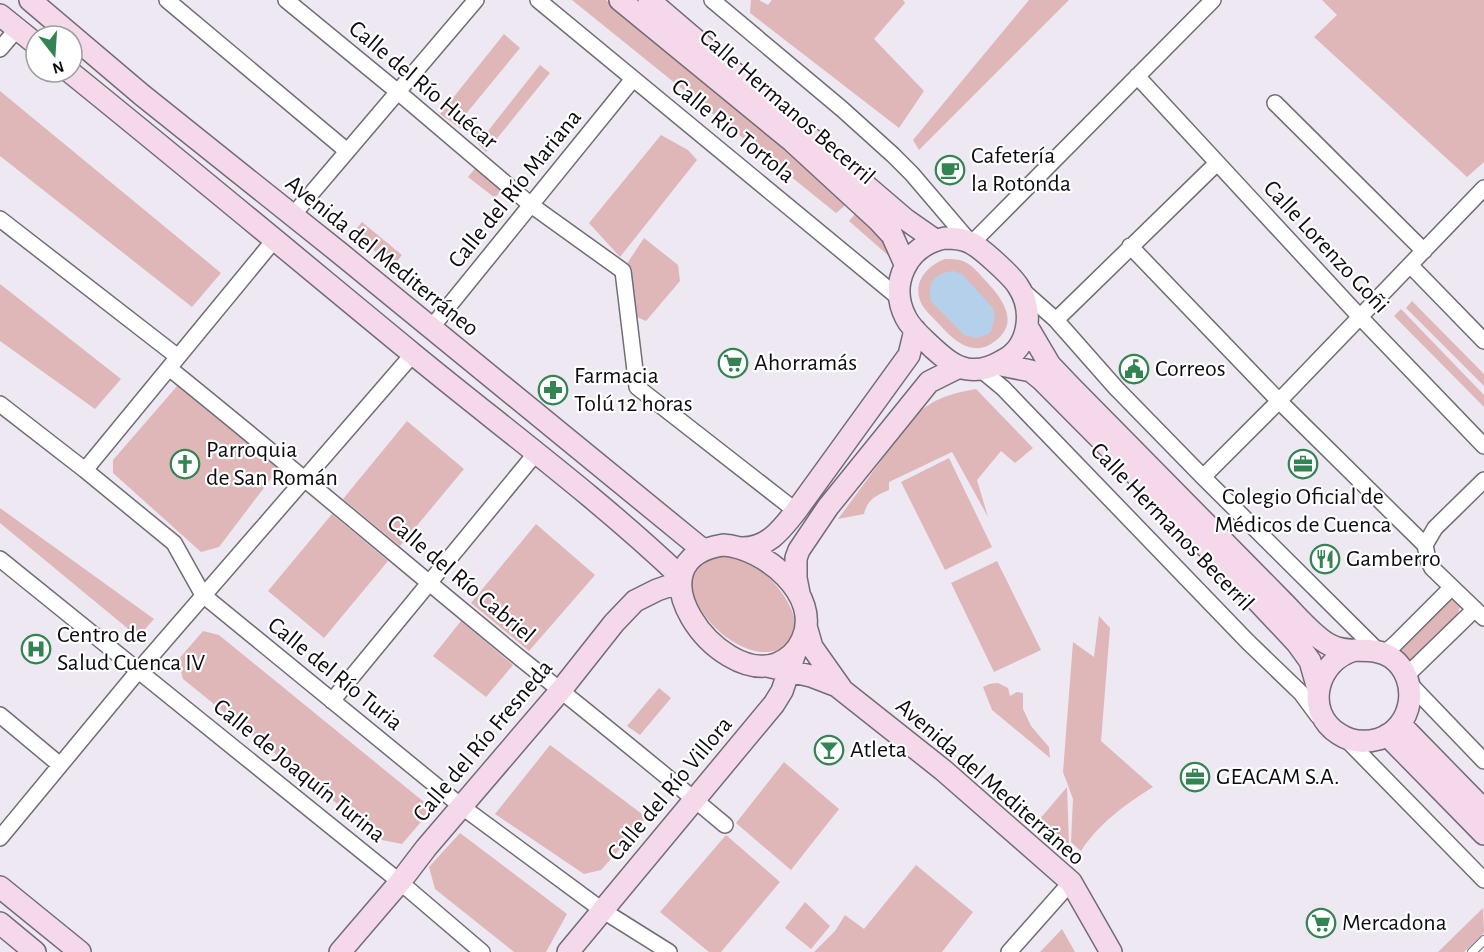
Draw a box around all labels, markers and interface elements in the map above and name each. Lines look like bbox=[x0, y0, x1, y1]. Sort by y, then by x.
street label: Calle del Río Huécar bbox=[344, 16, 502, 154]
north arrow bbox=[24, 24, 84, 84]
street label: Calle Hermanos Becerril bbox=[695, 25, 879, 189]
text: N bbox=[50, 58, 66, 77]
street label: Calle Rio Tortola bbox=[667, 74, 799, 188]
street label: Calle del Río Mariana bbox=[444, 105, 586, 273]
place label: Cafetería la Rotonda bbox=[971, 144, 1071, 196]
cafe icon: Cafetería la Rotonda bbox=[934, 154, 966, 186]
street label: Avenida del Mediterráneo bbox=[281, 171, 483, 341]
street label: Calle Lorenzo Goñi bbox=[1259, 176, 1393, 318]
supermarket icon: Ahorramás bbox=[717, 347, 749, 379]
place label: Ahorramás bbox=[754, 351, 857, 375]
public building icon: Correos bbox=[1118, 353, 1150, 385]
place label: Correos bbox=[1155, 357, 1226, 381]
place label: Farmacia Tolú 12 horas bbox=[574, 364, 693, 416]
pharmacy icon: Farmacia Tolú 12 horas bbox=[537, 374, 569, 406]
place label: Parroquia de San Román bbox=[206, 438, 338, 490]
street label: Calle Hermanos Becerril bbox=[1086, 438, 1258, 616]
church icon: Parroquia de San Román bbox=[169, 448, 201, 480]
office icon: Colegio Oficial de Médicos de Cuenca bbox=[1287, 448, 1319, 480]
place label: Colegio Oficial de Médicos de Cuenca bbox=[1215, 485, 1392, 537]
street label: Calle del Río Cabriel bbox=[382, 510, 540, 648]
restaurant icon: Gamberro bbox=[1309, 543, 1341, 575]
place label: Gamberro bbox=[1346, 547, 1441, 571]
street label: Calle del Río Turia bbox=[263, 613, 407, 735]
place label: Centro de Salud Cuenca IV bbox=[57, 623, 205, 675]
hospital icon: Centro de Salud Cuenca IV bbox=[20, 633, 52, 665]
street label: Calle del Río Fresneda bbox=[409, 656, 557, 826]
street label: Avenida del Mediterráneo bbox=[891, 694, 1089, 870]
street label: Calle de Joaquín Turina bbox=[209, 695, 389, 847]
street label: Calle del Río Villora bbox=[603, 712, 737, 866]
bar icon: Atleta bbox=[813, 734, 845, 766]
place label: Atleta bbox=[850, 738, 907, 762]
office icon: GEACAM S.A. bbox=[1179, 761, 1211, 793]
place label: GEACAM S.A. bbox=[1216, 765, 1339, 789]
supermarket icon: Mercadona bbox=[1305, 907, 1337, 939]
place label: Mercadona bbox=[1342, 911, 1447, 935]

